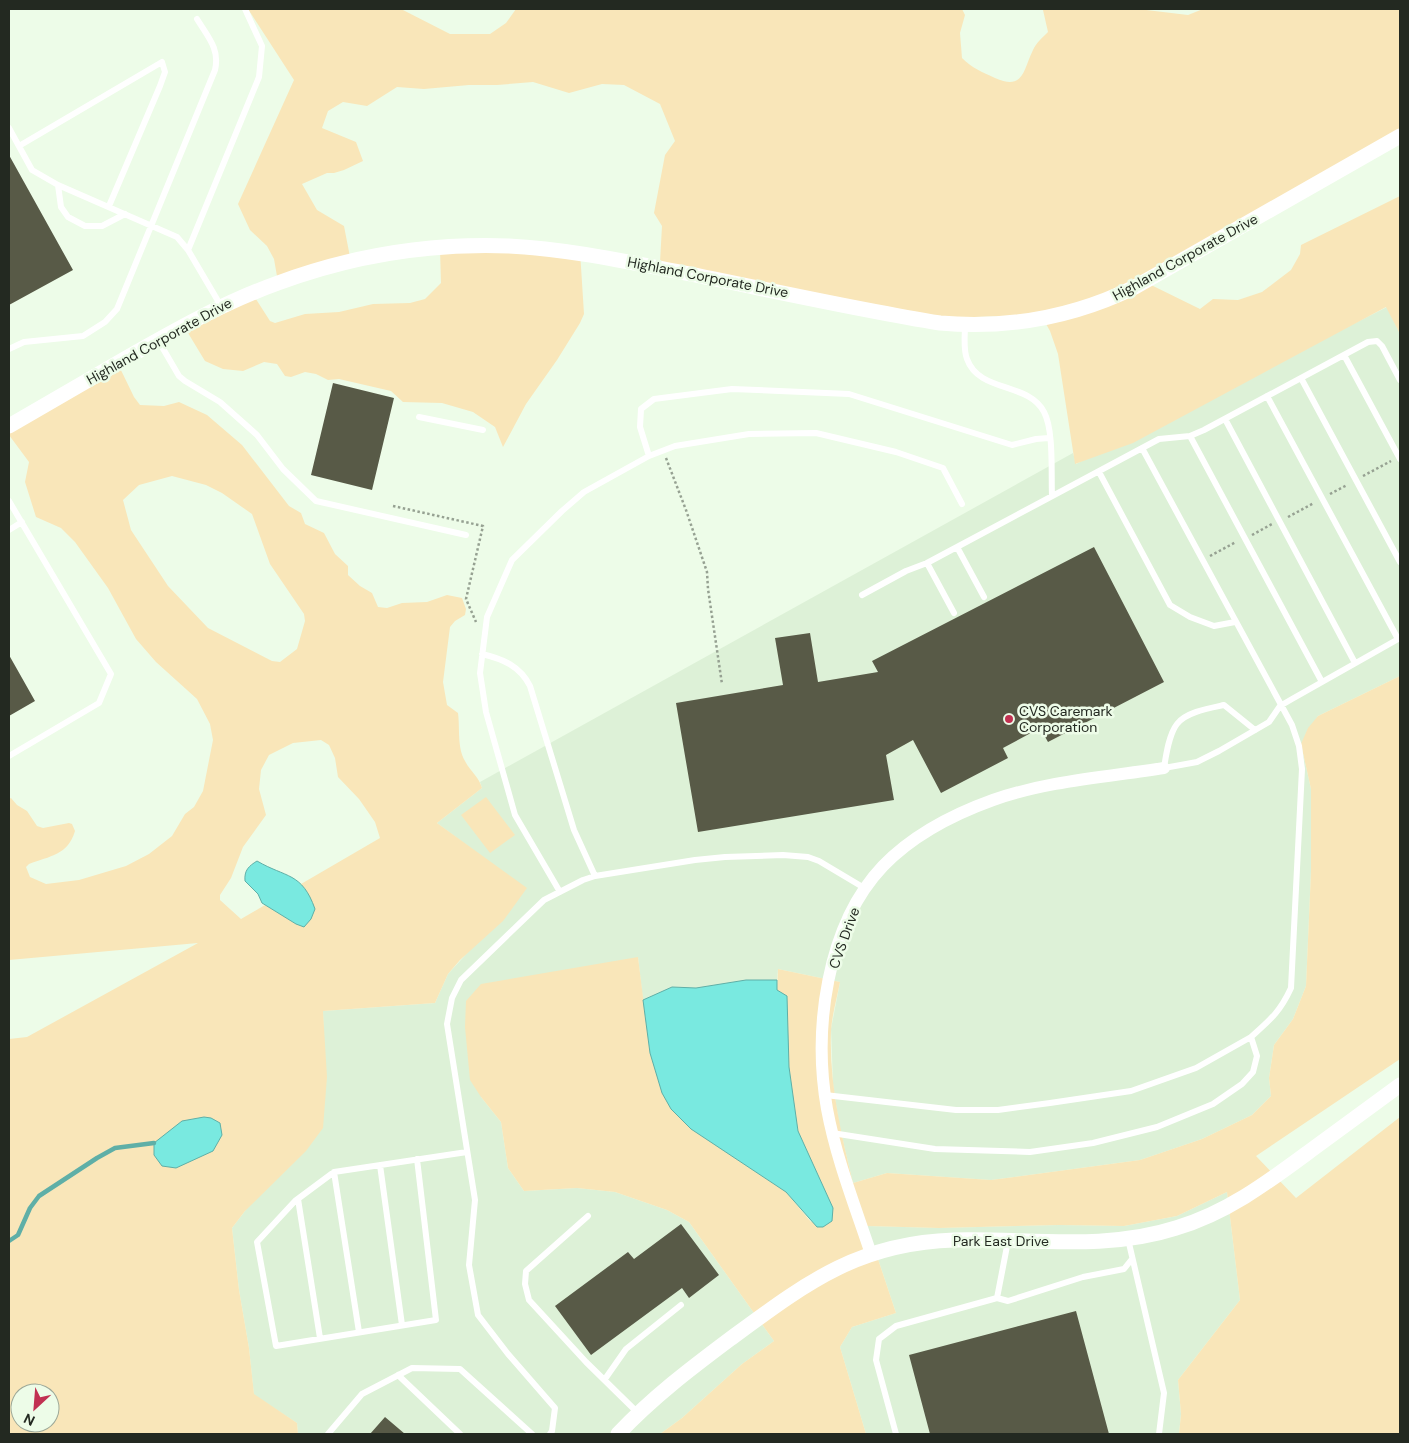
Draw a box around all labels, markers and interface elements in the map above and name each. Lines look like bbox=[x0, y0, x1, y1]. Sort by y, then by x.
street label: Highland Corporate Drive bbox=[1109, 210, 1261, 304]
street label: Highland Corporate Drive bbox=[626, 253, 790, 301]
street label: Highland Corporate Drive bbox=[83, 294, 235, 388]
place label: CVS Caremark Corporation bbox=[1019, 702, 1113, 736]
marker: CVS Caremark Corporation bbox=[1003, 713, 1015, 725]
street label: CVS Drive bbox=[825, 905, 863, 971]
street label: Park East Drive bbox=[953, 1232, 1049, 1250]
north arrow bbox=[10, 1383, 60, 1433]
text: N bbox=[21, 1409, 38, 1430]

